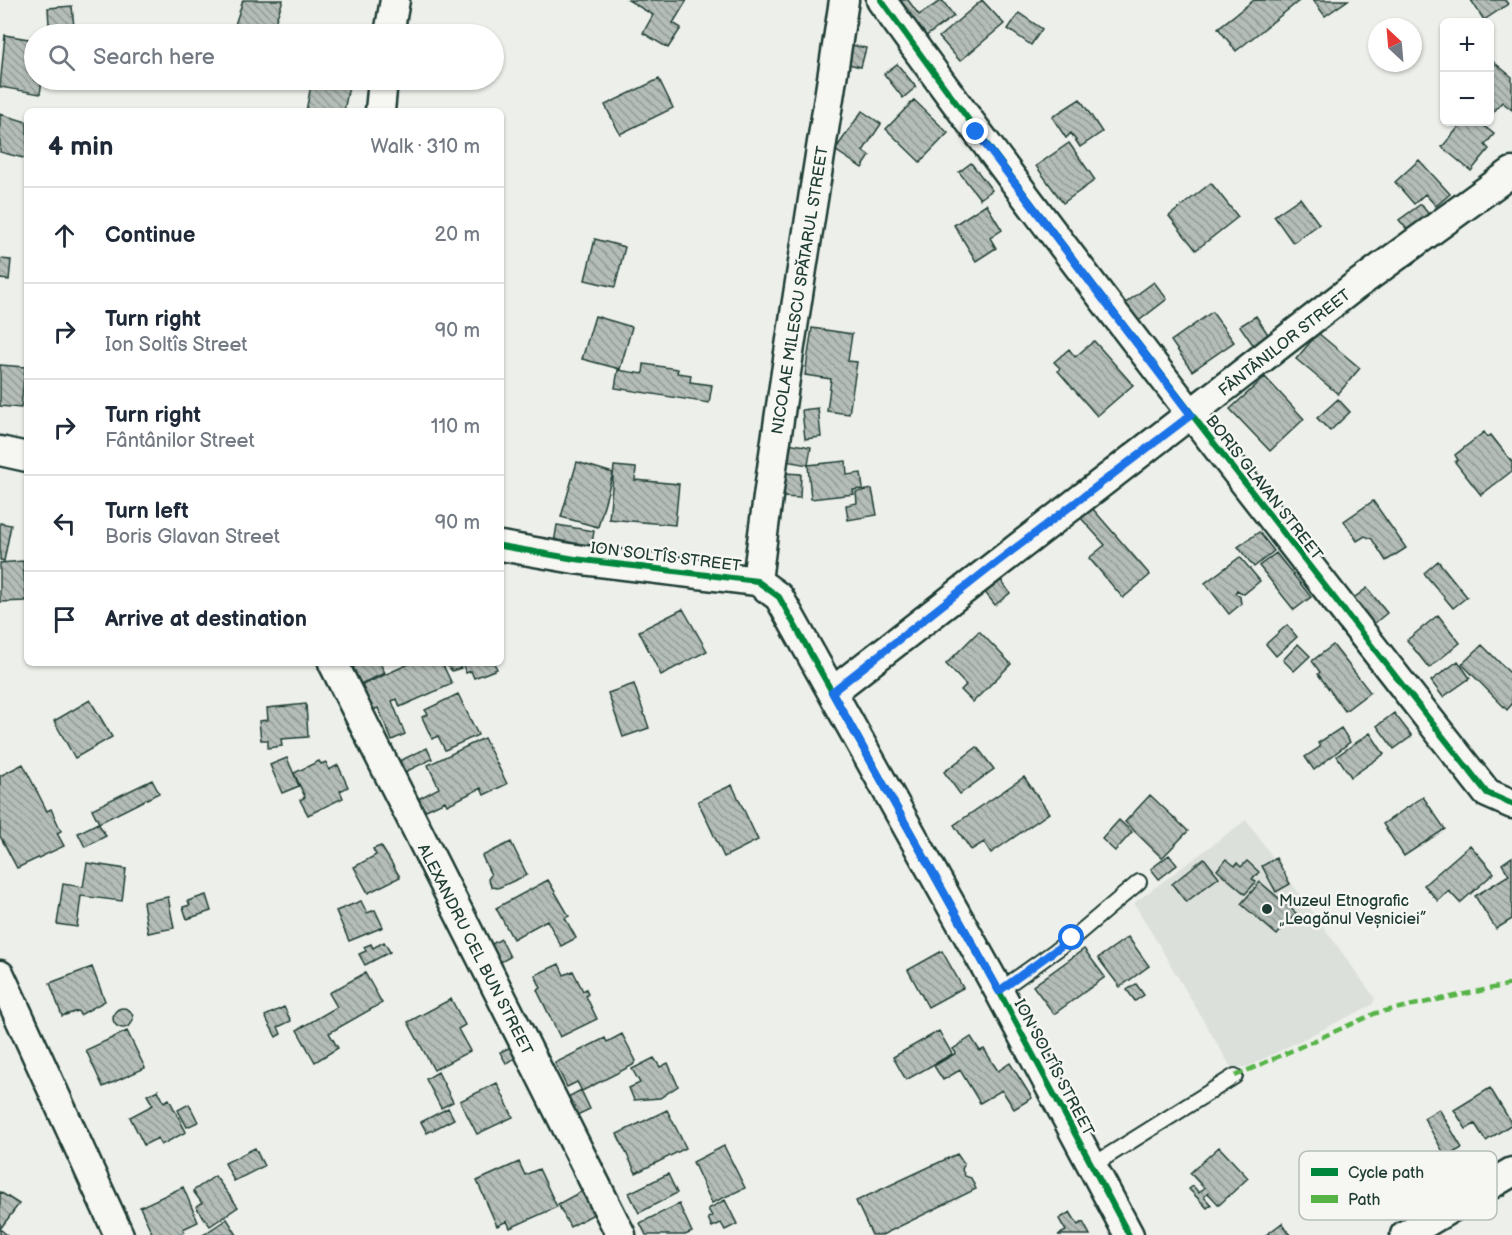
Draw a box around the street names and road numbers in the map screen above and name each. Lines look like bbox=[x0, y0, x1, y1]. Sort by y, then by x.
street label: NICOLAE MILESCU SPĂTARUL STREET bbox=[767, 144, 833, 436]
street label: FÂNTÂNILOR STREET bbox=[1214, 284, 1355, 401]
street label: BORIS GLAVAN STREET bbox=[1201, 412, 1327, 564]
street label: ION SOLTÎS STREET bbox=[589, 537, 743, 576]
street label: ALEXANDRU CEL BUN STREET bbox=[413, 841, 537, 1059]
street label: ION SOLTÎS STREET bbox=[1010, 995, 1100, 1140]

